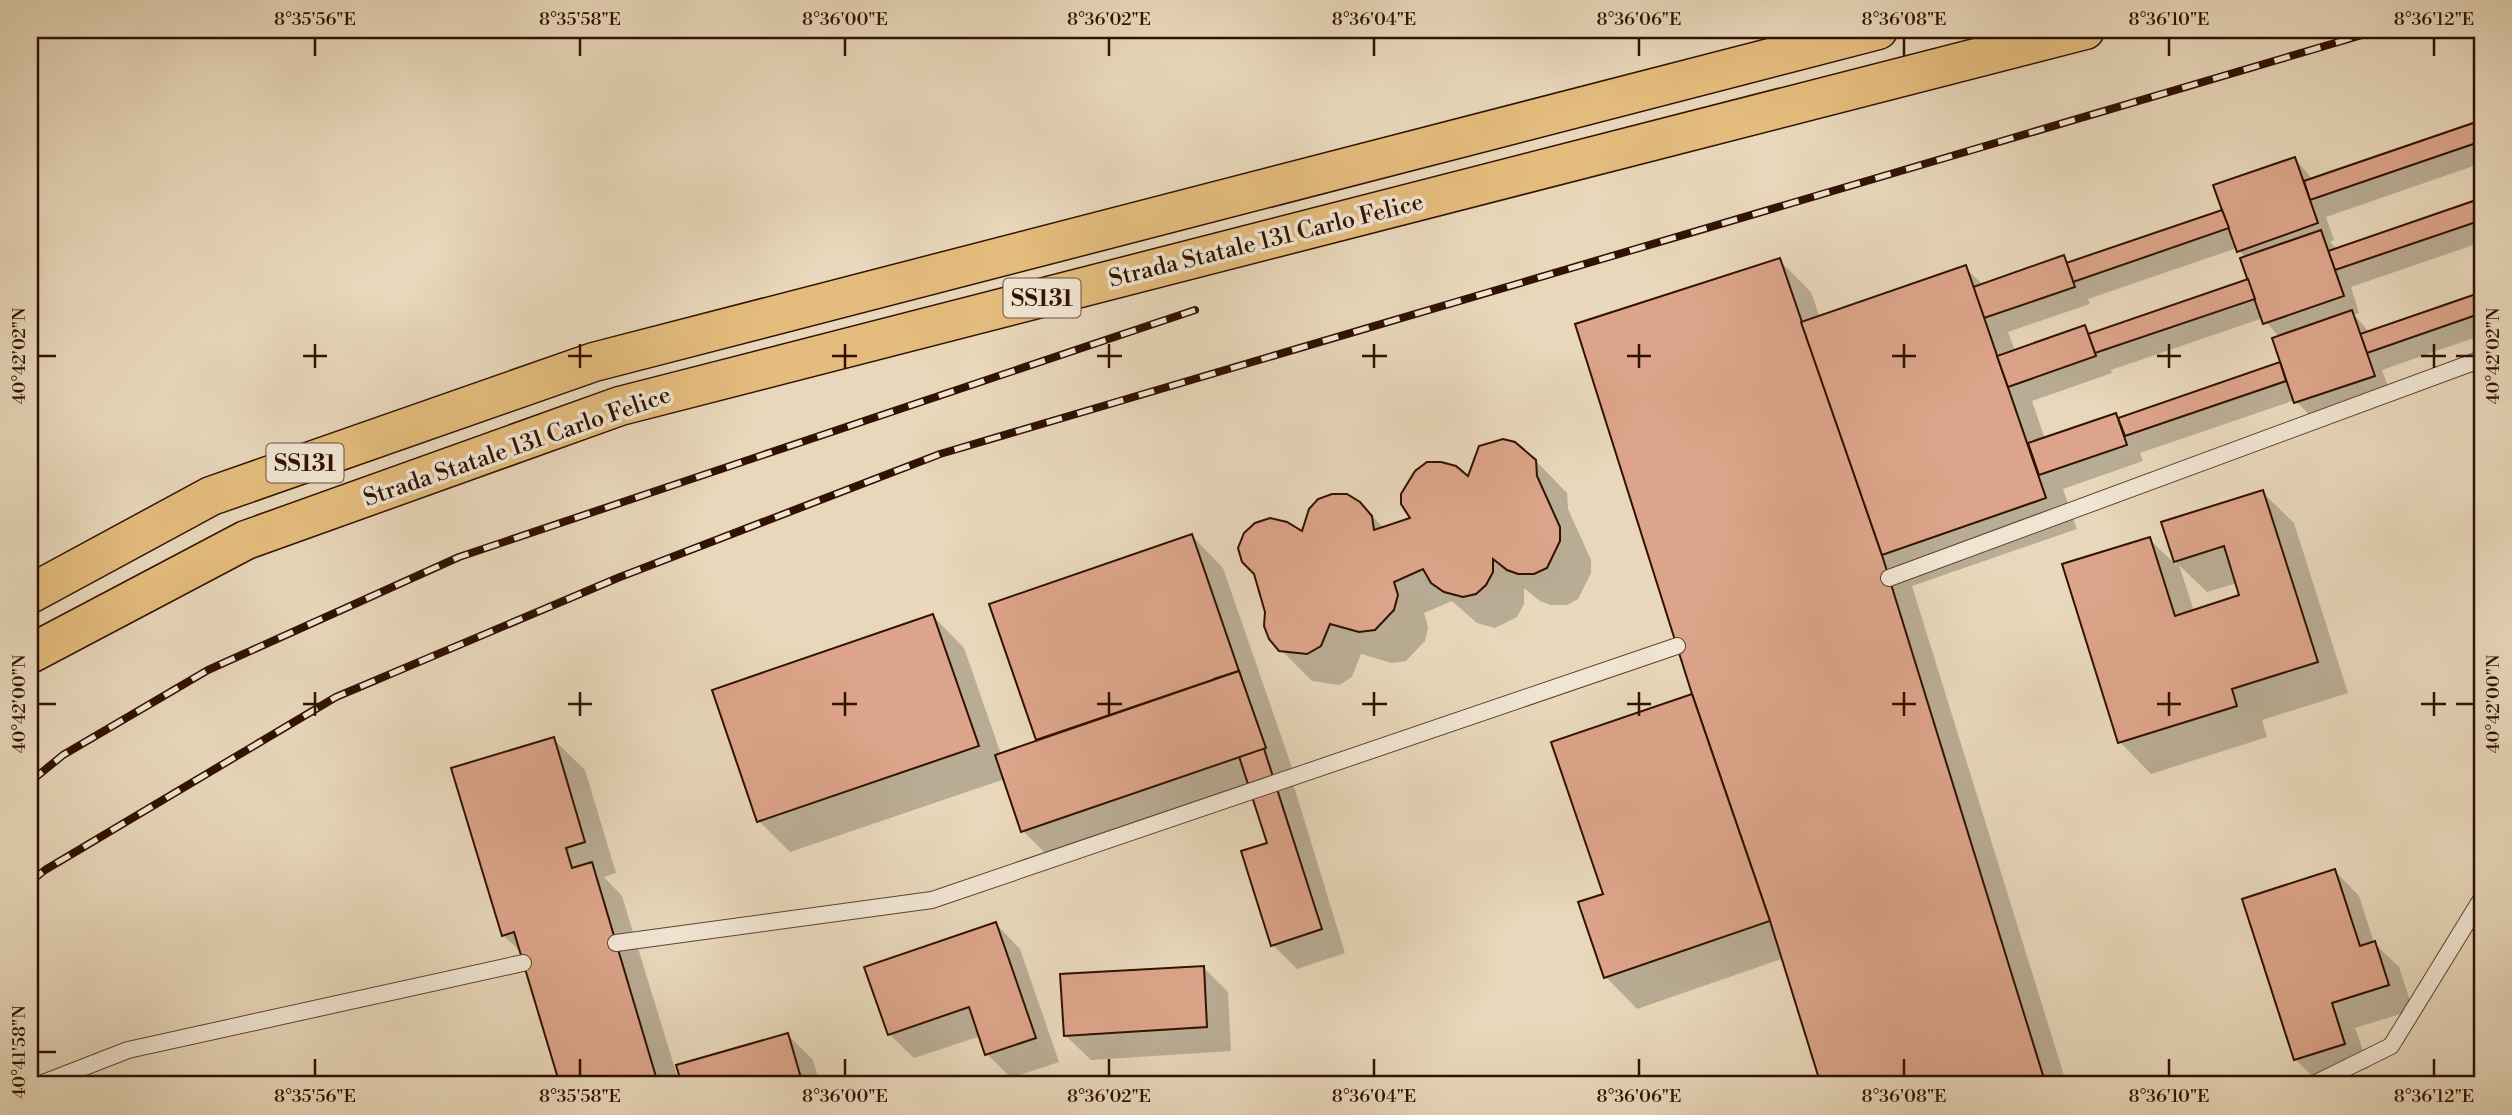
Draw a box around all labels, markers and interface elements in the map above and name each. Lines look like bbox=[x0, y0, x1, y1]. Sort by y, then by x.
text: 8°35'56"E bbox=[274, 8, 356, 31]
text: 8°35'58"E bbox=[539, 8, 621, 31]
text: 8°36'00"E bbox=[802, 8, 888, 31]
text: 8°36'02"E bbox=[1067, 8, 1151, 31]
text: 8°36'04"E bbox=[1332, 8, 1416, 31]
text: 8°36'06"E bbox=[1597, 8, 1681, 31]
text: 8°36'08"E bbox=[1862, 8, 1946, 31]
text: 8°36'10"E bbox=[2128, 8, 2210, 31]
text: 8°36'12"E bbox=[2394, 8, 2474, 31]
street label: Strada Statale 131 Carlo Felice bbox=[1106, 187, 1427, 295]
road number: SS131 bbox=[1004, 278, 1080, 318]
text: 40°42'02"N bbox=[8, 307, 31, 404]
text: 40°42'02"N bbox=[2482, 307, 2505, 404]
street label: Strada Statale 131 Carlo Felice bbox=[360, 380, 675, 514]
road number: SS131 bbox=[266, 444, 344, 482]
text: 40°42'00"N bbox=[8, 654, 31, 753]
text: 40°42'00"N bbox=[2482, 654, 2505, 753]
text: 40°41'58"N bbox=[8, 1005, 31, 1099]
text: 8°35'56"E bbox=[274, 1085, 356, 1108]
text: 8°35'58"E bbox=[539, 1085, 621, 1108]
text: 8°36'00"E bbox=[802, 1085, 888, 1108]
text: 8°36'02"E bbox=[1067, 1085, 1151, 1108]
text: 8°36'04"E bbox=[1332, 1085, 1416, 1108]
text: 8°36'06"E bbox=[1597, 1085, 1681, 1108]
text: 8°36'08"E bbox=[1862, 1085, 1946, 1108]
text: 8°36'10"E bbox=[2128, 1085, 2210, 1108]
text: 8°36'12"E bbox=[2394, 1085, 2474, 1108]

